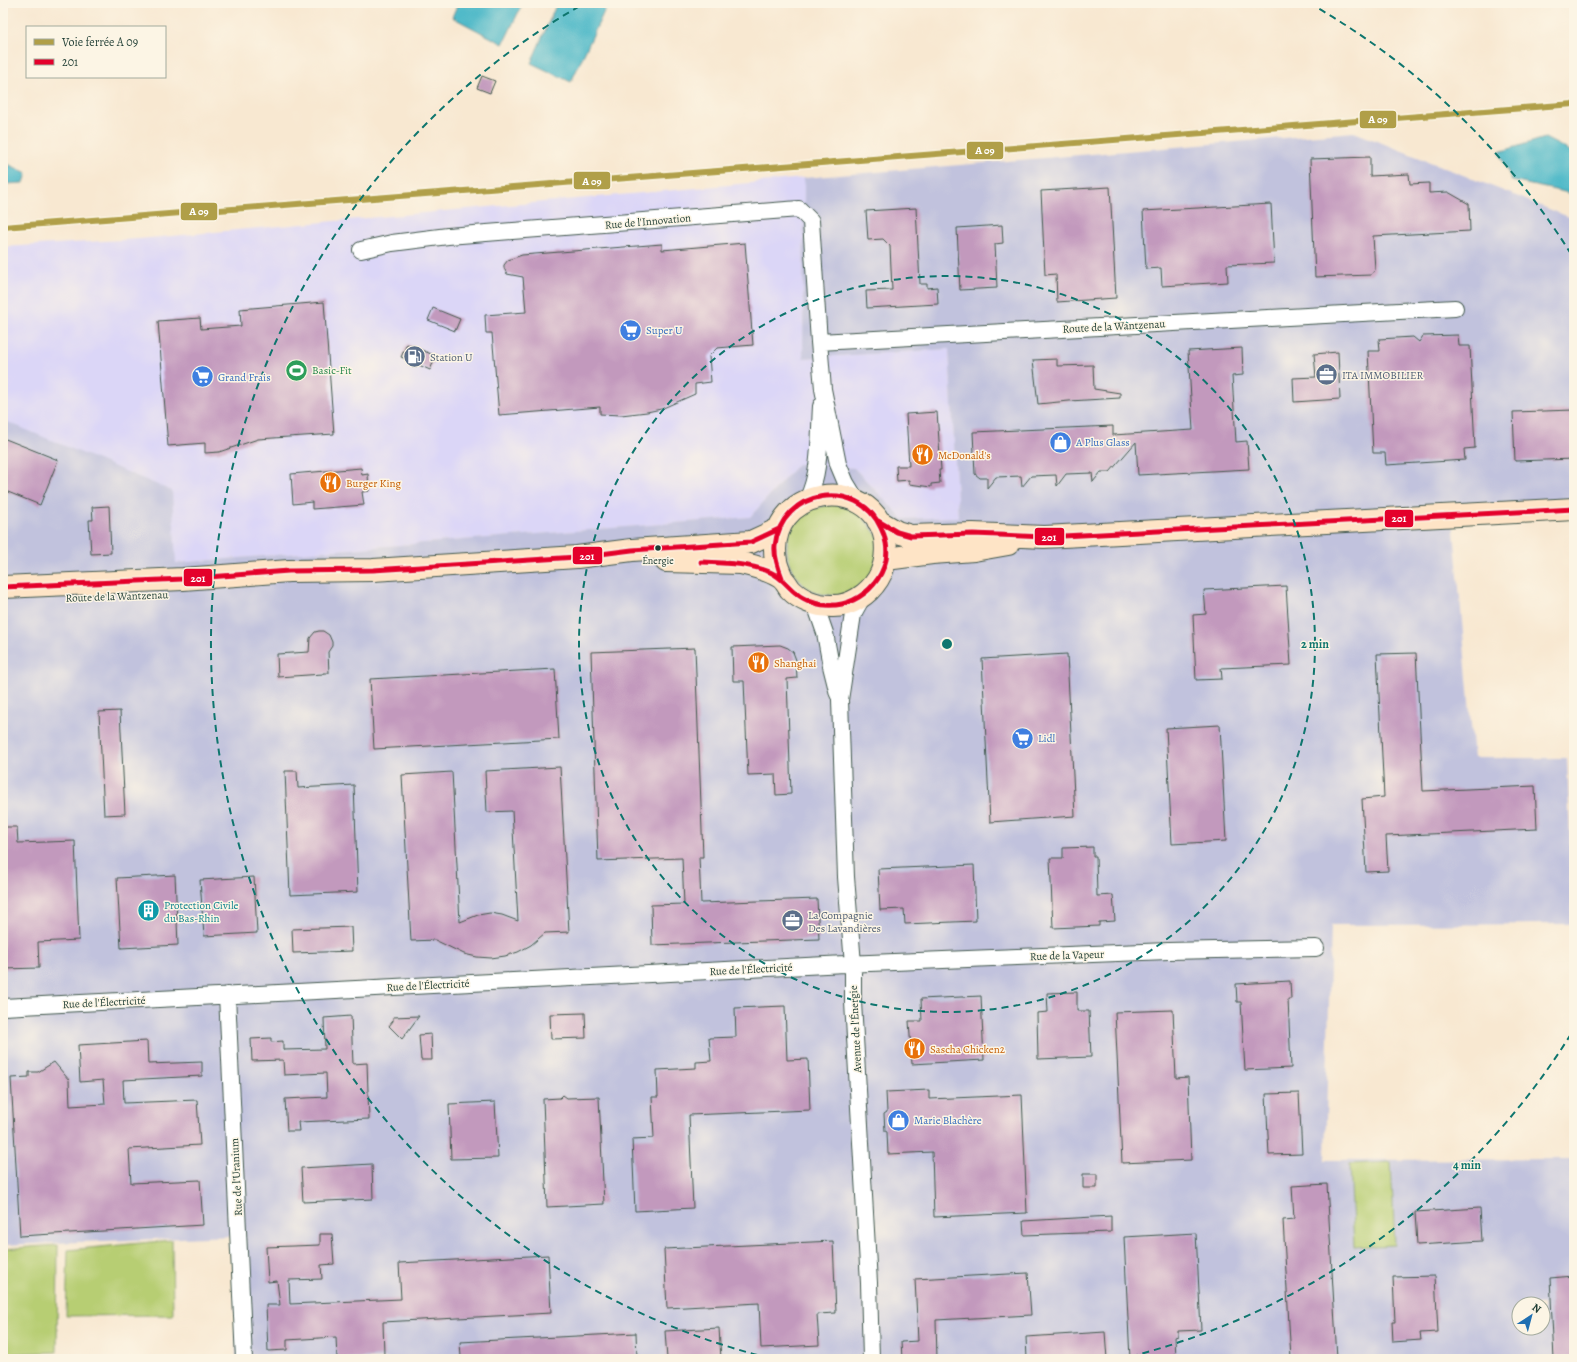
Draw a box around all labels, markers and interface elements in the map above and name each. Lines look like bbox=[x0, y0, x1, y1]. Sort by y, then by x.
legend bbox=[26, 26, 166, 78]
text: Voie ferrée A 09 bbox=[61, 34, 138, 50]
text: 201 bbox=[62, 54, 78, 70]
line badge: A 09 bbox=[1359, 110, 1397, 129]
text: A 09 bbox=[1367, 112, 1388, 127]
line badge: A 09 bbox=[966, 141, 1004, 160]
text: A 09 bbox=[974, 143, 995, 158]
line badge: A 09 bbox=[573, 171, 611, 190]
text: A 09 bbox=[581, 174, 602, 189]
line badge: A 09 bbox=[180, 202, 218, 221]
text: A 09 bbox=[188, 204, 209, 219]
street label: Rue de l'Innovation bbox=[604, 210, 692, 233]
street label: Route de la Wantzenau bbox=[1062, 316, 1166, 337]
supermarket icon: Super U bbox=[618, 317, 644, 343]
place label: Super U bbox=[646, 323, 683, 338]
fuel station icon: Station U bbox=[402, 344, 428, 370]
place label: Station U bbox=[430, 350, 473, 365]
sports icon: Basic-Fit bbox=[283, 357, 309, 383]
office icon: ITA IMMOBILIER bbox=[1313, 362, 1339, 388]
place label: Basic-Fit bbox=[312, 363, 352, 378]
supermarket icon: Grand Frais bbox=[189, 364, 215, 390]
place label: ITA IMMOBILIER bbox=[1342, 368, 1424, 383]
place label: Grand Frais bbox=[218, 370, 271, 385]
shop icon: A Plus Glass bbox=[1048, 429, 1074, 455]
place label: A Plus Glass bbox=[1075, 435, 1130, 450]
restaurant icon: McDonald's bbox=[910, 442, 936, 468]
place label: McDonald's bbox=[938, 448, 991, 463]
restaurant icon: Burger King bbox=[317, 470, 343, 496]
place label: Burger King bbox=[346, 476, 402, 491]
line badge: 201 bbox=[1384, 509, 1414, 528]
text: 201 bbox=[1392, 511, 1406, 526]
line badge: 201 bbox=[1034, 527, 1065, 546]
text: 201 bbox=[1042, 530, 1056, 545]
marker: Énergie bbox=[653, 543, 663, 553]
line badge: 201 bbox=[572, 546, 603, 565]
text: 201 bbox=[580, 549, 594, 564]
place label: Énergie bbox=[642, 554, 674, 567]
line badge: 201 bbox=[183, 568, 213, 587]
text: 201 bbox=[191, 571, 205, 586]
street label: Route de la Wantzenau bbox=[65, 587, 169, 606]
text: 2 min bbox=[1301, 636, 1329, 652]
centre of rings bbox=[940, 637, 954, 651]
restaurant icon: Shanghai bbox=[746, 650, 772, 676]
place label: Shanghai bbox=[774, 656, 816, 671]
supermarket icon: Lidl bbox=[1010, 725, 1036, 751]
place label: Lidl bbox=[1038, 731, 1056, 746]
building icon: Protection Civile du Bas-Rhin bbox=[135, 898, 161, 924]
place label: Protection Civile du Bas-Rhin bbox=[164, 898, 239, 926]
office icon: La Compagnie Des Lavandières bbox=[780, 908, 806, 934]
place label: La Compagnie Des Lavandières bbox=[808, 908, 881, 936]
street label: Rue de la Vapeur bbox=[1030, 947, 1104, 964]
street label: Rue de l'Électricité bbox=[709, 960, 793, 979]
street label: Rue de l'Électricité bbox=[386, 976, 470, 995]
street label: Avenue de l'Énergie bbox=[846, 985, 865, 1074]
street label: Rue de l'Électricité bbox=[62, 993, 146, 1012]
restaurant icon: Sascha Chicken2 bbox=[901, 1036, 927, 1062]
place label: Sascha Chicken2 bbox=[930, 1042, 1005, 1057]
shop icon: Marie Blachère bbox=[886, 1107, 912, 1133]
place label: Marie Blachère bbox=[914, 1113, 982, 1128]
street label: Rue de l'Uranium bbox=[227, 1138, 246, 1216]
text: 4 min bbox=[1453, 1157, 1481, 1173]
north arrow bbox=[1511, 1296, 1551, 1336]
text: N bbox=[1529, 1300, 1544, 1317]

